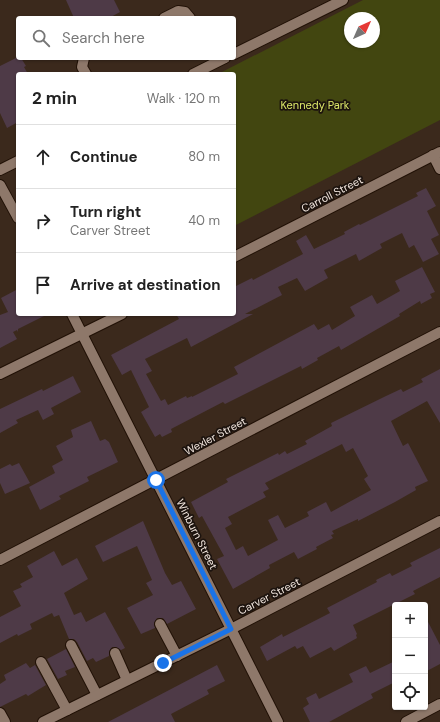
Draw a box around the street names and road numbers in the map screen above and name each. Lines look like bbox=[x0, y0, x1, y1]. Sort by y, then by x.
street label: Carroll Street bbox=[299, 172, 365, 216]
street label: Wexler Street bbox=[182, 414, 248, 458]
street label: Winburn Street bbox=[173, 496, 221, 572]
street label: Carver Street bbox=[236, 574, 302, 618]

